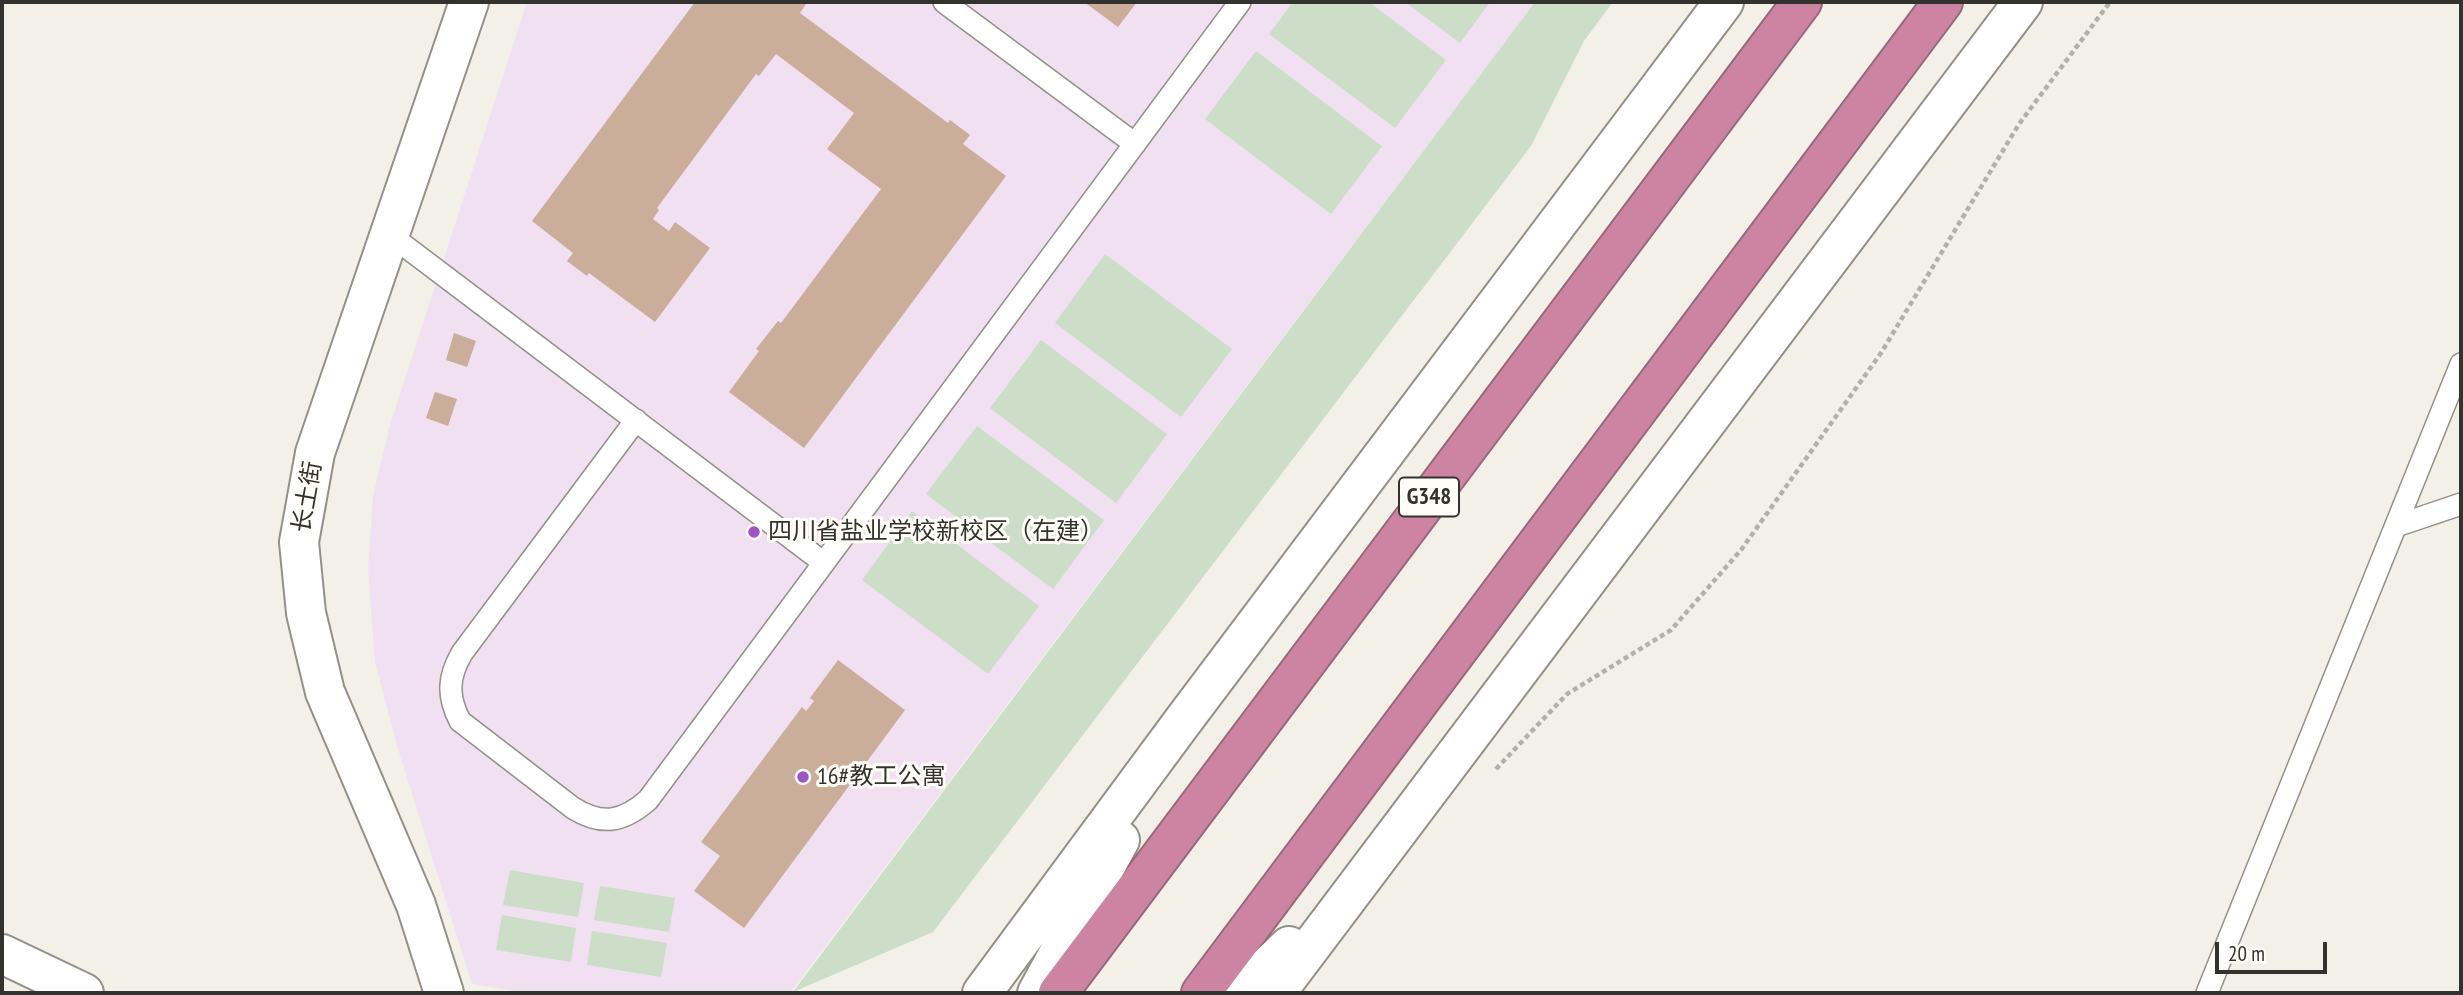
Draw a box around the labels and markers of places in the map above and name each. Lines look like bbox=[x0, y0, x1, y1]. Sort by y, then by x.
place label: 四川省盐业学校新校区（在建） bbox=[768, 518, 1104, 546]
marker: 四川省盐业学校新校区（在建） bbox=[746, 524, 762, 540]
place label: 16#教工公寓 bbox=[817, 763, 945, 791]
marker: 16#教工公寓 bbox=[795, 769, 811, 785]

